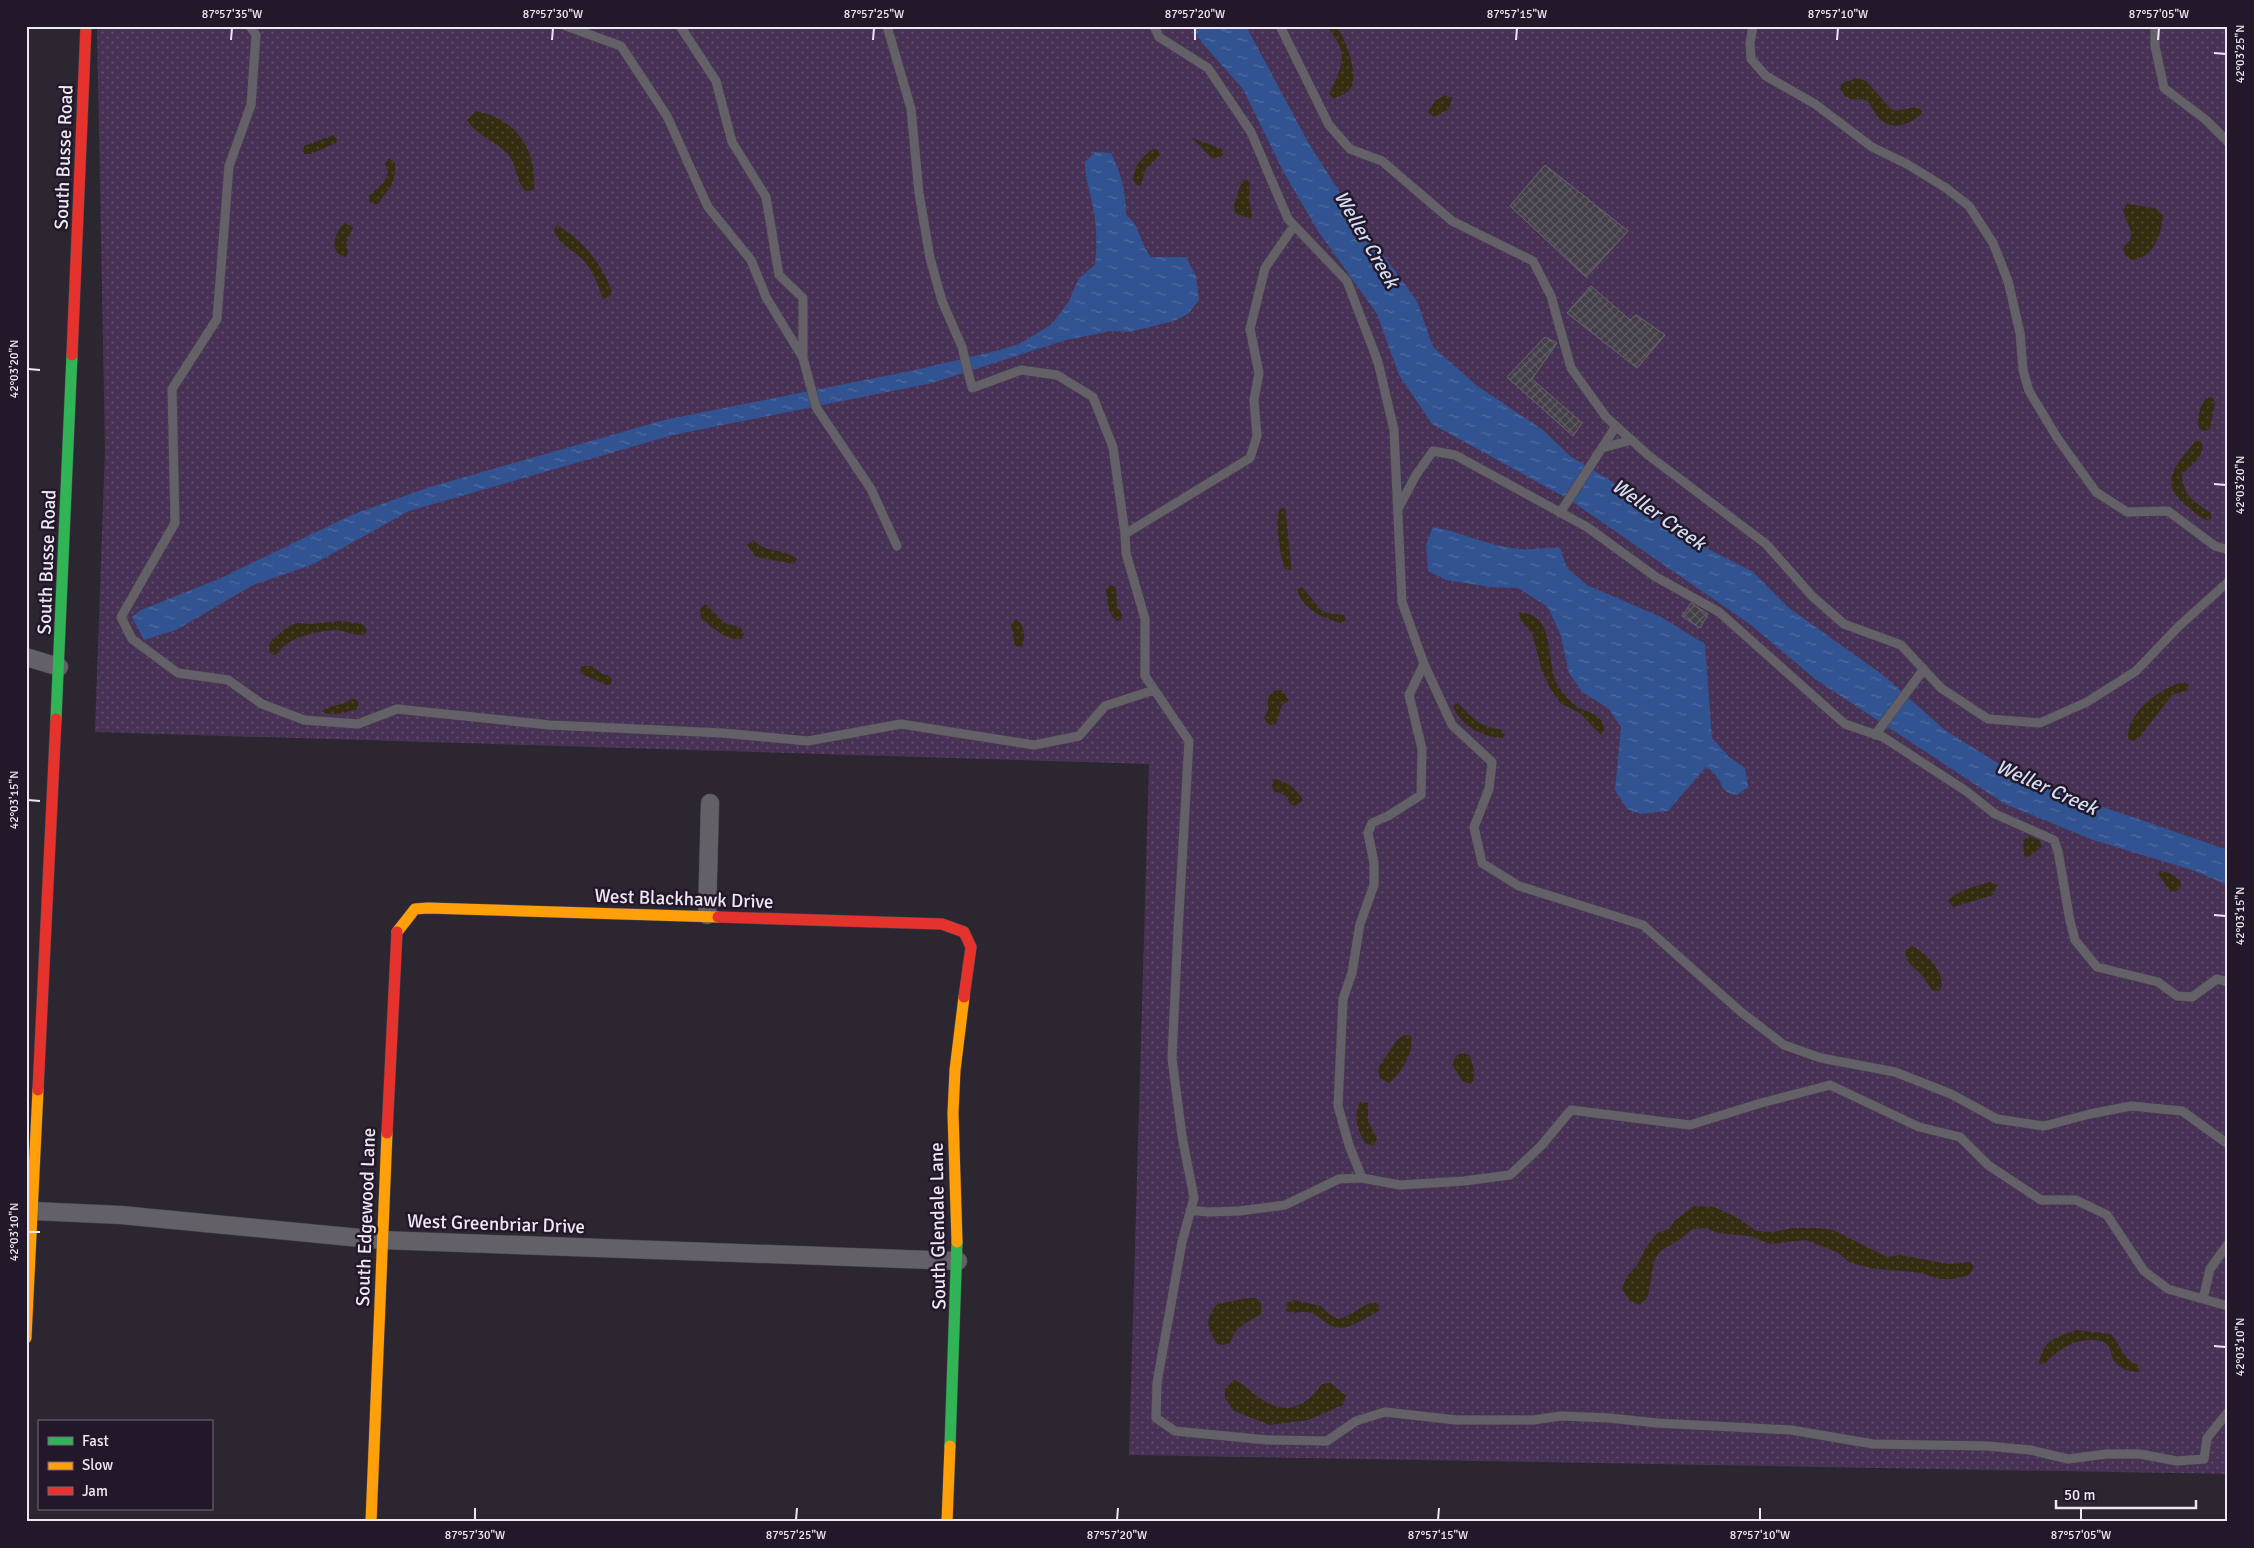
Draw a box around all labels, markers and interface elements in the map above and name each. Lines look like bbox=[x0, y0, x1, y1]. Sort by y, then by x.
text: 87°57'35"W bbox=[202, 7, 262, 22]
text: 87°57'30"W bbox=[523, 7, 583, 22]
text: 87°57'25"W bbox=[844, 7, 904, 22]
text: 87°57'20"W bbox=[1165, 7, 1225, 22]
text: 87°57'15"W bbox=[1487, 7, 1547, 22]
text: 87°57'10"W bbox=[1808, 7, 1868, 22]
text: 87°57'05"W bbox=[2129, 7, 2189, 22]
text: 42°03'25"N bbox=[2233, 25, 2248, 83]
street label: South Busse Road bbox=[49, 84, 79, 230]
water label: Weller Creek bbox=[1329, 186, 1405, 294]
text: 42°03'20"N bbox=[7, 340, 22, 398]
text: 42°03'20"N bbox=[2233, 456, 2248, 514]
water label: Weller Creek bbox=[1607, 473, 1712, 557]
street label: South Busse Road bbox=[32, 489, 62, 635]
water label: Weller Creek bbox=[1992, 754, 2103, 822]
text: 42°03'15"N bbox=[7, 771, 22, 829]
street label: West Blackhawk Drive bbox=[594, 884, 774, 914]
text: 42°03'15"N bbox=[2233, 887, 2248, 945]
street label: South Edgewood Lane bbox=[351, 1127, 381, 1307]
street label: South Glendale Lane bbox=[925, 1142, 951, 1310]
text: 42°03'10"N bbox=[7, 1203, 22, 1261]
street label: West Greenbriar Drive bbox=[407, 1209, 585, 1239]
text: 42°03'10"N bbox=[2233, 1318, 2248, 1376]
legend bbox=[38, 1420, 212, 1510]
text: Fast bbox=[82, 1432, 109, 1450]
text: Slow bbox=[82, 1456, 113, 1474]
scale bar bbox=[2056, 1478, 2196, 1510]
text: Jam bbox=[82, 1482, 108, 1500]
text: 50 m bbox=[2064, 1486, 2095, 1504]
text: 87°57'30"W bbox=[445, 1528, 505, 1543]
text: 87°57'25"W bbox=[766, 1528, 826, 1543]
text: 87°57'20"W bbox=[1087, 1528, 1147, 1543]
text: 87°57'15"W bbox=[1408, 1528, 1468, 1543]
text: 87°57'10"W bbox=[1730, 1528, 1790, 1543]
text: 87°57'05"W bbox=[2051, 1528, 2111, 1543]

